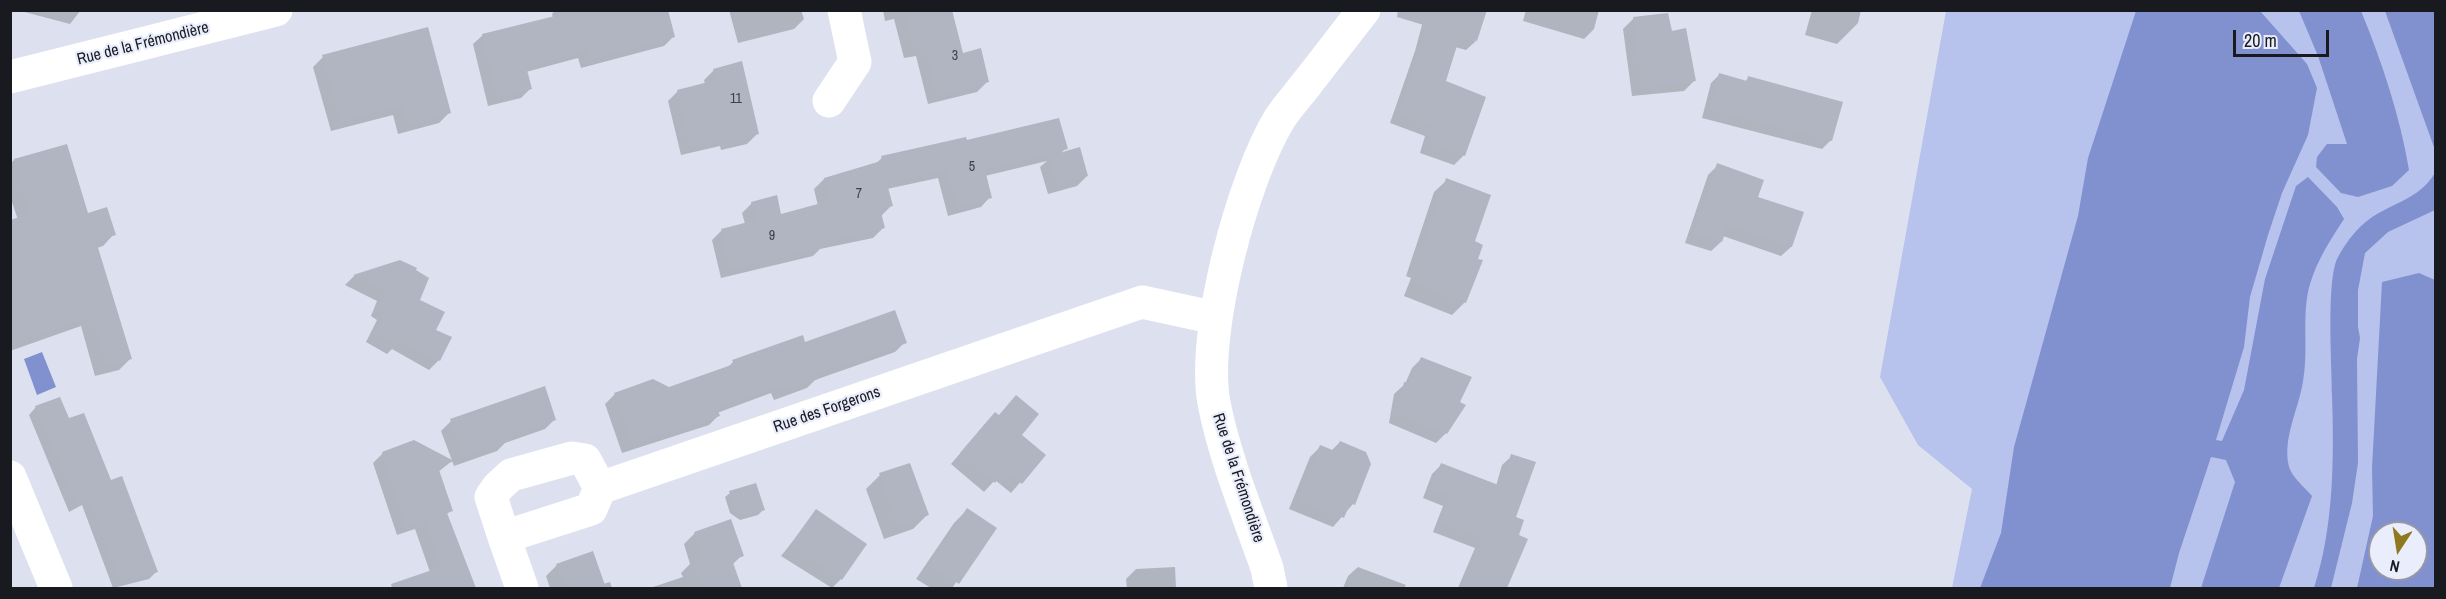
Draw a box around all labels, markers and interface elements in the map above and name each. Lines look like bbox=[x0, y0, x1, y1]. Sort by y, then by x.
street label: Rue de la Frémondière bbox=[75, 18, 211, 70]
scale bar bbox=[2236, 18, 2332, 56]
text: 20 m bbox=[2244, 28, 2277, 53]
house number: 3 bbox=[952, 48, 958, 64]
house number: 11 bbox=[730, 91, 742, 107]
house number: 5 bbox=[969, 159, 975, 175]
house number: 7 bbox=[856, 186, 862, 202]
house number: 9 bbox=[769, 228, 775, 244]
street label: Rue des Forgerons bbox=[771, 383, 883, 437]
street label: Rue de la Frémondière bbox=[1208, 411, 1268, 545]
north arrow bbox=[2368, 521, 2428, 581]
text: N bbox=[2388, 555, 2402, 578]

